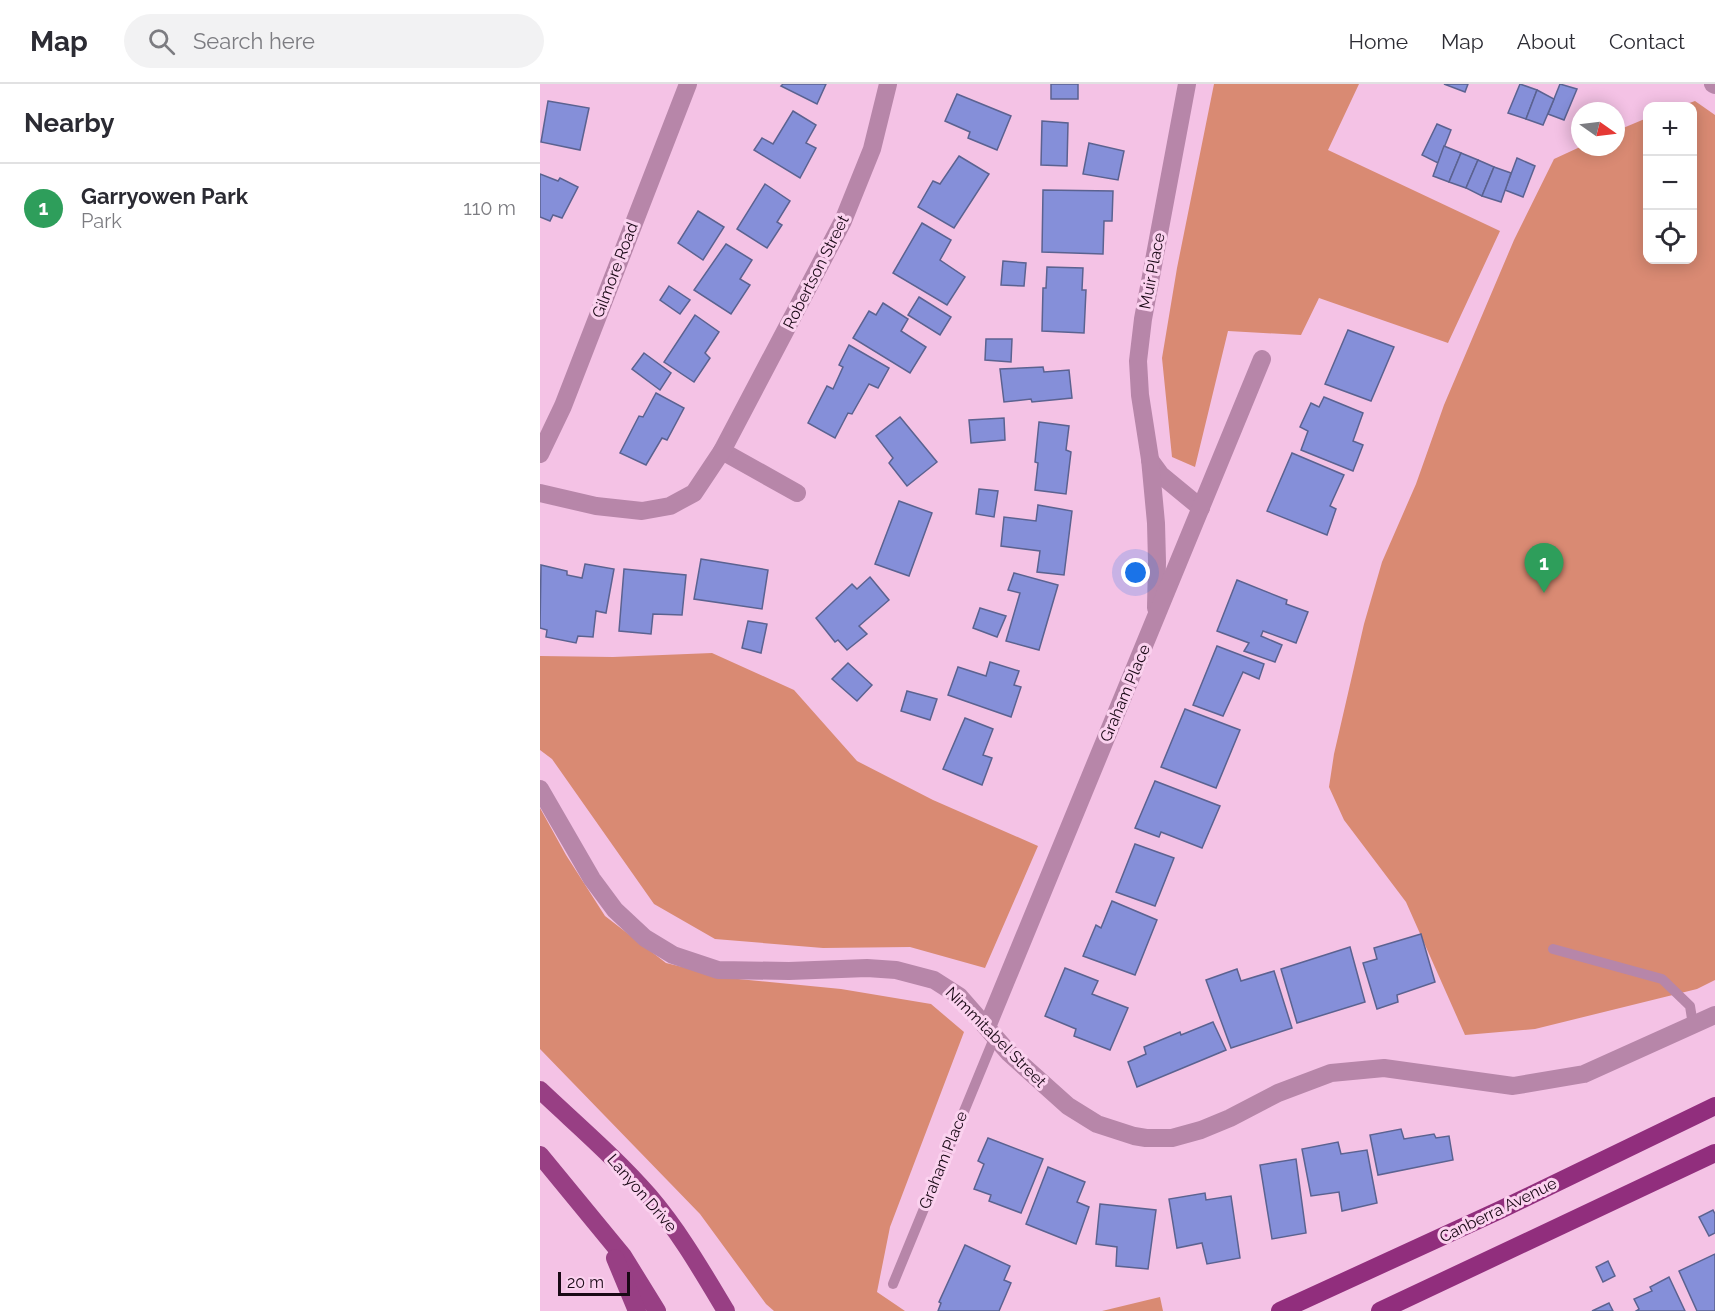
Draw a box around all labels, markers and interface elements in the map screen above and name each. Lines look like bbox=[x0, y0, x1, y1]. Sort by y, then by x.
search box bbox=[124, 14, 544, 68]
text: Map bbox=[30, 25, 88, 58]
icon: search bbox=[145, 25, 178, 58]
text: Search here bbox=[193, 28, 315, 54]
text: Home bbox=[1349, 29, 1408, 54]
text: Map bbox=[1441, 29, 1484, 54]
text: About bbox=[1517, 29, 1576, 54]
text: Contact bbox=[1609, 29, 1685, 54]
north arrow bbox=[1571, 102, 1625, 156]
map controls bbox=[1643, 102, 1697, 264]
button: + bbox=[1643, 102, 1697, 156]
text: Nearby bbox=[24, 108, 114, 138]
button: − bbox=[1643, 156, 1697, 210]
text: Garryowen Park bbox=[81, 183, 248, 209]
text: 1 bbox=[39, 196, 48, 220]
text: 110 m bbox=[463, 196, 516, 220]
text: Park bbox=[81, 209, 122, 233]
button: locate bbox=[1643, 210, 1697, 264]
street label: Robertson Street bbox=[779, 211, 853, 332]
street label: Gilmore Road bbox=[588, 220, 642, 320]
street label: Muir Place bbox=[1135, 231, 1169, 311]
pin: 1 bbox=[1524, 544, 1564, 593]
your location bbox=[1121, 558, 1150, 587]
street label: Graham Place bbox=[1096, 642, 1154, 744]
street label: Nimmitabel Street bbox=[942, 983, 1051, 1092]
street label: Graham Place bbox=[915, 1108, 971, 1212]
street label: Lanyon Drive bbox=[603, 1150, 681, 1236]
street label: Canberra Avenue bbox=[1436, 1173, 1560, 1247]
scale bar bbox=[558, 1269, 630, 1296]
text: 20 m bbox=[567, 1273, 604, 1292]

